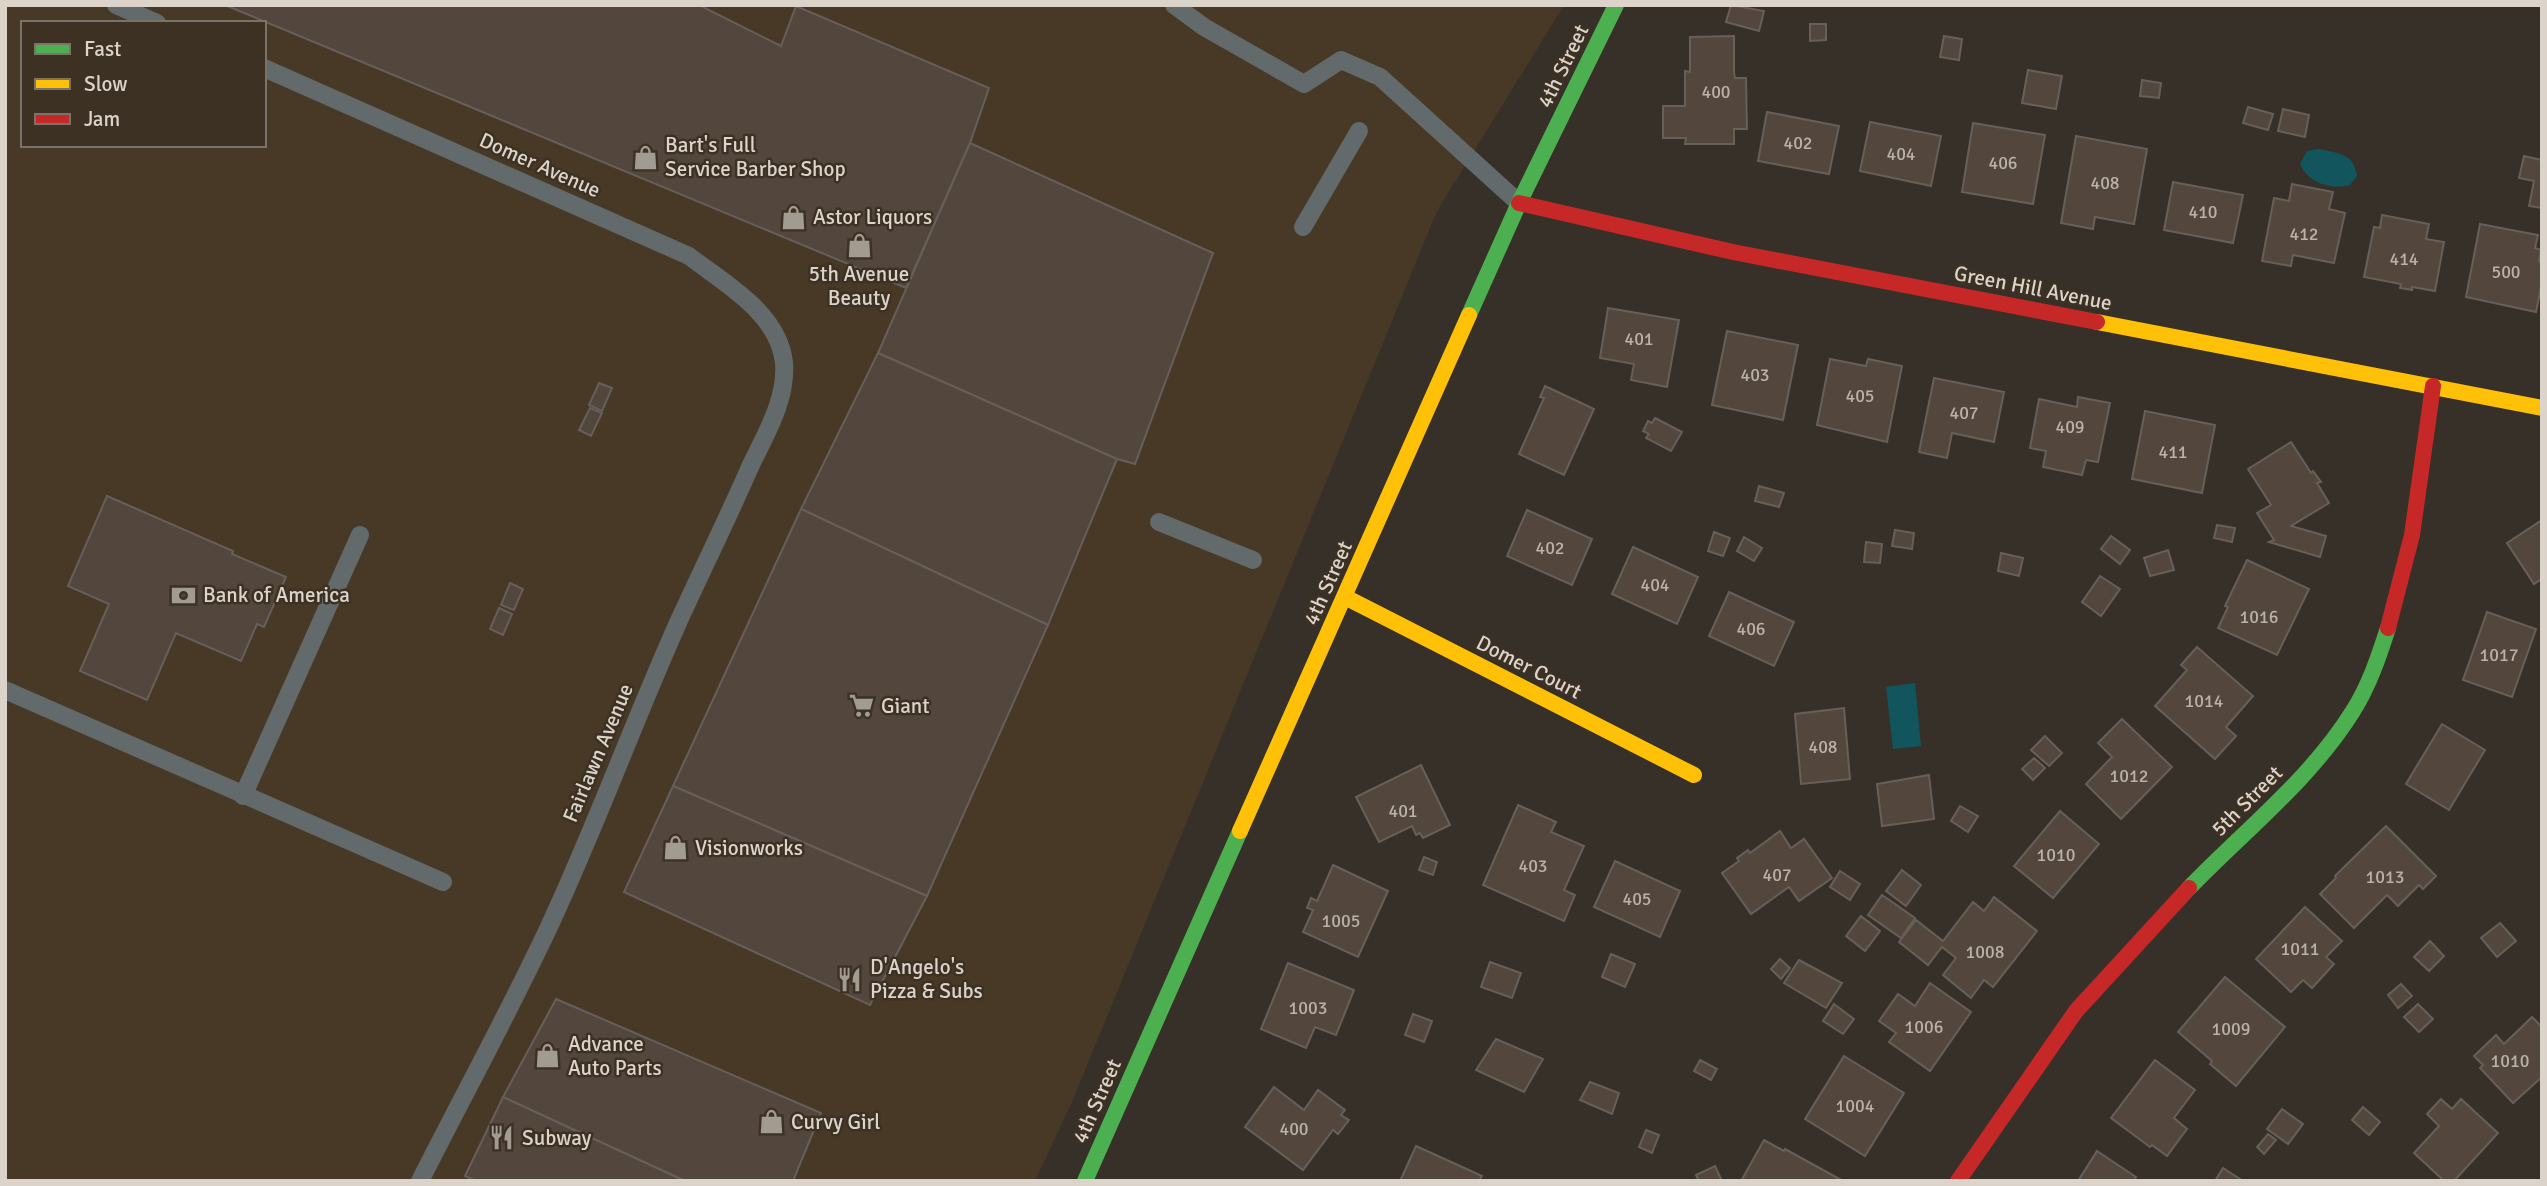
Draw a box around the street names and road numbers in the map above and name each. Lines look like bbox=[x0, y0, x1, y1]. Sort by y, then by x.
street label: 4th Street bbox=[1532, 20, 1594, 112]
street label: Domer Avenue bbox=[475, 127, 605, 203]
street label: Green Hill Avenue bbox=[1952, 260, 2114, 316]
street label: 4th Street bbox=[1298, 537, 1358, 629]
street label: Domer Court bbox=[1472, 629, 1586, 705]
street label: Fairlawn Avenue bbox=[557, 680, 639, 826]
street label: 5th Street bbox=[2206, 760, 2288, 842]
street label: 4th Street bbox=[1067, 1055, 1127, 1147]

